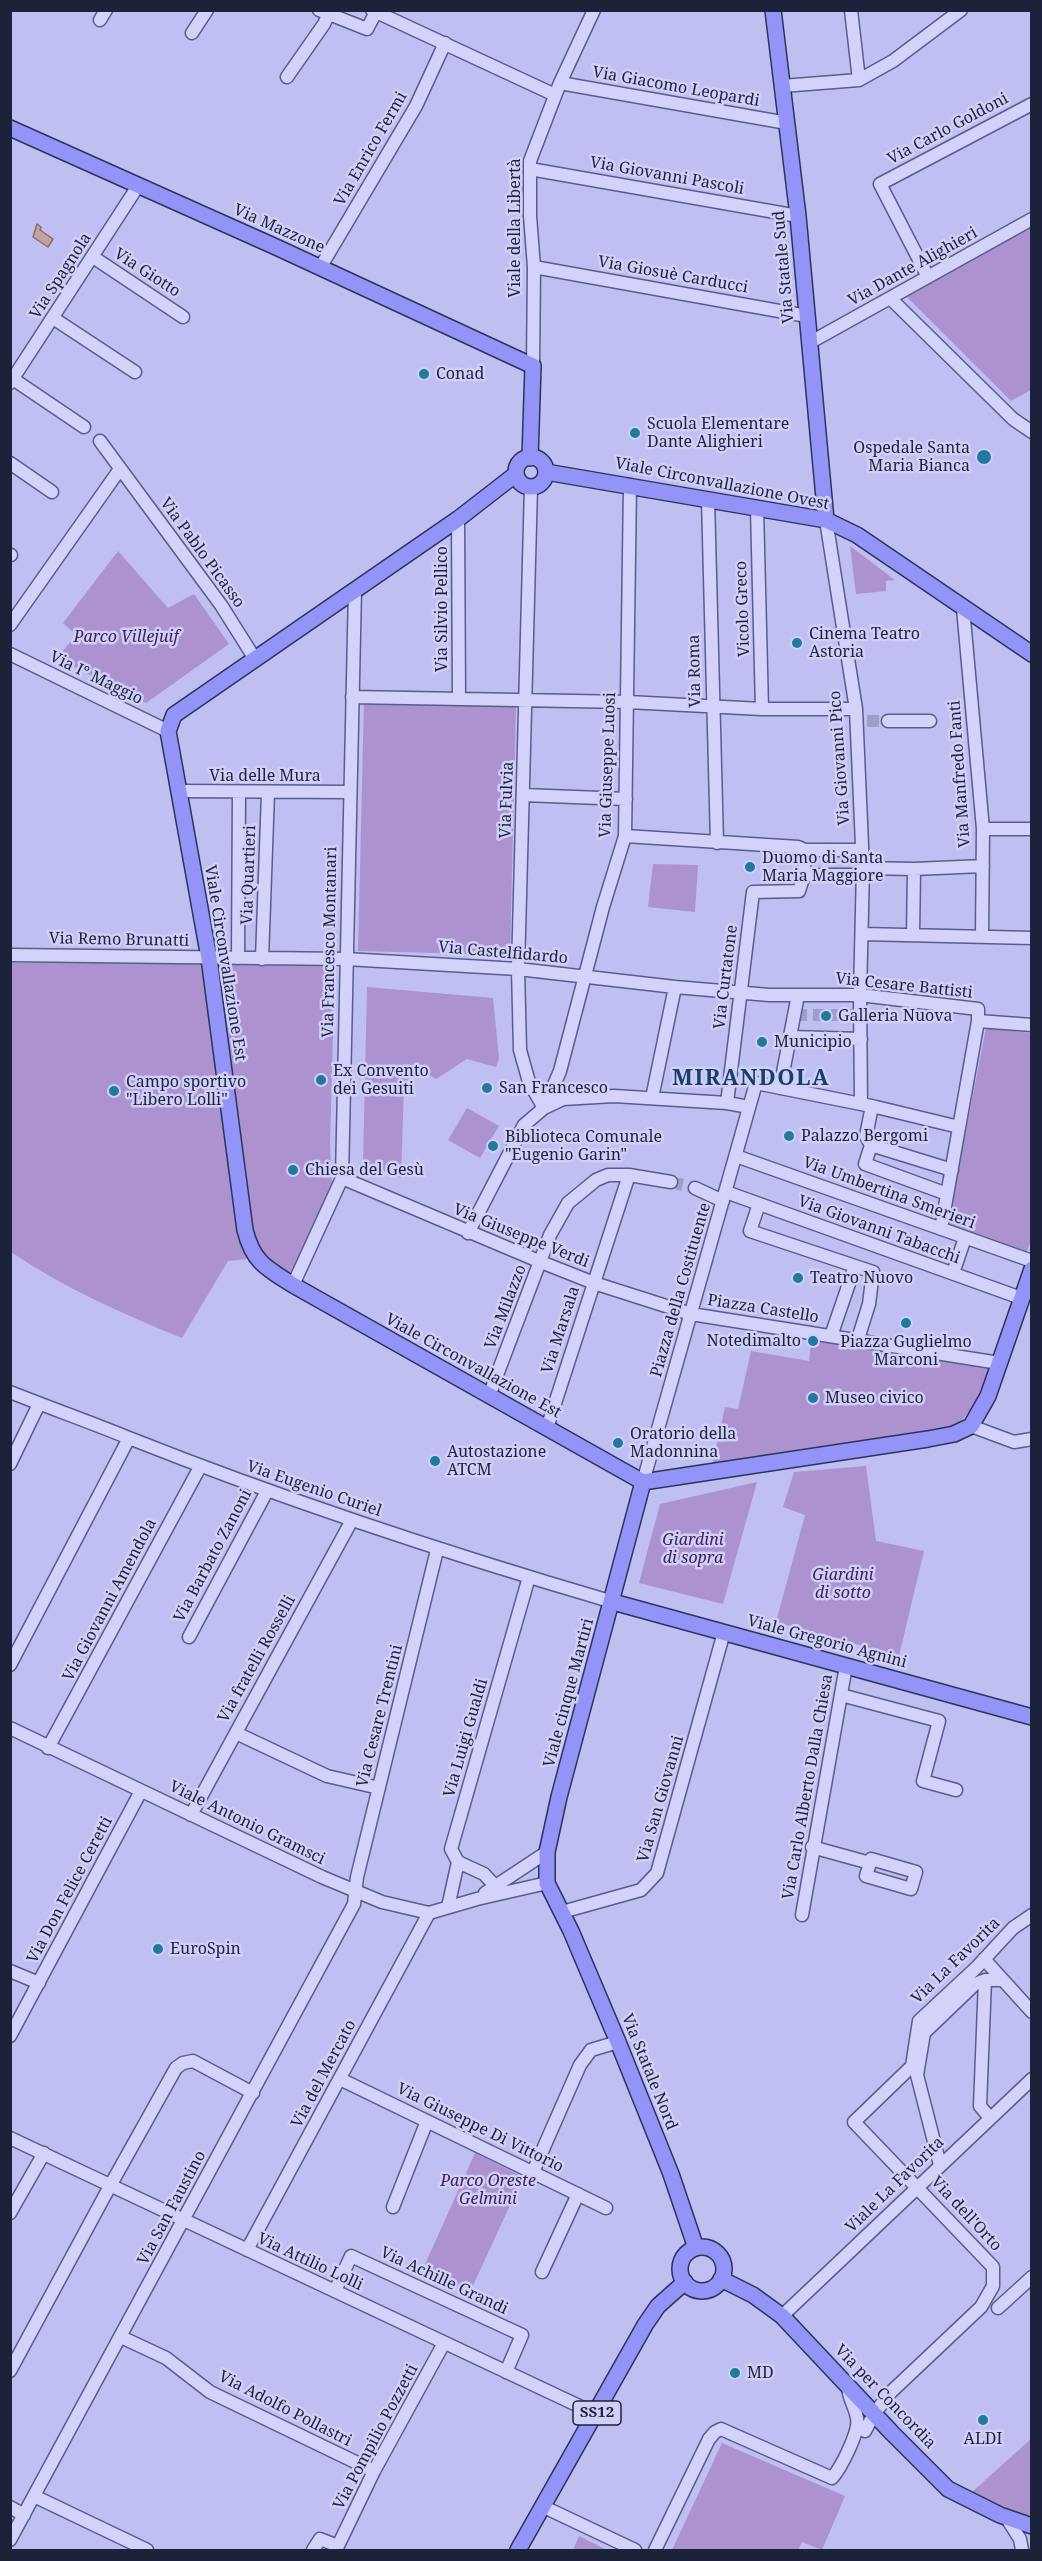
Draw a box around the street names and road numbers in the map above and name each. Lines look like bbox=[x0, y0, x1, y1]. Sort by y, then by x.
street label: Via Giacomo Leopardi bbox=[591, 63, 761, 111]
street label: Via Enrico Fermi bbox=[331, 89, 411, 209]
street label: Via Carlo Goldoni bbox=[884, 89, 1012, 169]
street label: Via Giovanni Pascoli bbox=[588, 153, 746, 199]
street label: Viale della Libertà bbox=[505, 158, 525, 298]
street label: Via Mazzone bbox=[231, 200, 327, 258]
street label: Via Statale Sud bbox=[769, 210, 799, 324]
street label: Via Dante Alighieri bbox=[845, 223, 981, 311]
street label: Via Spagnola bbox=[26, 229, 96, 323]
street label: Via Giotto bbox=[110, 244, 184, 302]
street label: Via Giosuè Carducci bbox=[596, 252, 750, 298]
street label: Viale Circonvallazione Ovest bbox=[613, 454, 831, 514]
street label: Via Pablo Picasso bbox=[156, 494, 248, 612]
street label: Via Silvio Pellico bbox=[432, 546, 452, 672]
street label: Vicolo Greco bbox=[732, 561, 754, 657]
street label: Via Roma bbox=[685, 634, 705, 708]
street label: Via I° Maggio bbox=[46, 647, 146, 709]
street label: Via Giovanni Pico bbox=[826, 690, 854, 826]
street label: Via Giuseppe Luosi bbox=[596, 692, 620, 838]
street label: Via Manfredo Fanti bbox=[945, 700, 975, 848]
street label: Via Fulvia bbox=[496, 761, 518, 839]
street label: Via delle Mura bbox=[209, 766, 321, 786]
street label: Via Quartieri bbox=[238, 825, 260, 925]
street label: Via Francesco Montanari bbox=[319, 846, 341, 1038]
street label: Viale Circonvallazione Est bbox=[200, 864, 250, 1062]
street label: Via Curtatone bbox=[710, 924, 742, 1030]
street label: Via Remo Brunatti bbox=[49, 929, 189, 951]
street label: Via Castelfidardo bbox=[437, 938, 569, 968]
street label: Via Cesare Battisti bbox=[834, 969, 974, 1003]
street label: Via Umbertina Smerieri bbox=[800, 1153, 978, 1233]
street label: Via Giovanni Tabacchi bbox=[795, 1192, 963, 1268]
street label: Via Giuseppe Verdi bbox=[450, 1200, 592, 1272]
street label: Piazza della Costituente bbox=[647, 1201, 715, 1379]
street label: Via Milazzo bbox=[481, 1262, 531, 1352]
street label: Via Marsala bbox=[538, 1284, 584, 1376]
street label: Piazza Castello bbox=[706, 1291, 820, 1327]
street label: Viale Circonvallazione Est bbox=[382, 1310, 564, 1422]
street label: Via Eugenio Curiel bbox=[244, 1457, 384, 1521]
street label: Via Barbato Zanoni bbox=[170, 1486, 256, 1626]
street label: Via Giovanni Amendola bbox=[59, 1515, 161, 1685]
street label: Via fratelli Rosselli bbox=[214, 1592, 300, 1726]
street label: Viale Gregorio Agnini bbox=[745, 1611, 909, 1673]
street label: Viale cinque Martiri bbox=[540, 1616, 598, 1770]
street label: Via Cesare Trentini bbox=[353, 1643, 407, 1789]
street label: Via Carlo Alberto Dalla Chiesa bbox=[779, 1673, 837, 1901]
street label: Via Luigi Gualdi bbox=[440, 1676, 492, 1800]
street label: Via San Giovanni bbox=[634, 1733, 688, 1865]
street label: Viale Antonio Gramsci bbox=[166, 1777, 328, 1869]
street label: Via Don Felice Ceretti bbox=[23, 1813, 117, 1967]
street label: Via La Favorita bbox=[908, 1914, 1004, 2008]
street label: Via Statale Nord bbox=[617, 2011, 681, 2133]
street label: Via del Mercato bbox=[287, 2017, 361, 2131]
street label: Via Giuseppe Di Vittorio bbox=[393, 2079, 567, 2177]
street label: Viale La Favorita bbox=[842, 2133, 948, 2237]
street label: Via San Faustino bbox=[134, 2148, 210, 2268]
street label: Via dell'Orto bbox=[927, 2173, 1005, 2255]
street label: Via Attilio Lolli bbox=[254, 2229, 366, 2295]
street label: Via Achille Grandi bbox=[377, 2243, 511, 2319]
street label: Via per Concordia bbox=[830, 2341, 940, 2453]
street label: Via Pompilio Pozzetti bbox=[330, 2361, 422, 2513]
street label: Via Adolfo Pollastri bbox=[215, 2367, 355, 2451]
road number: SS12 bbox=[573, 2401, 621, 2425]

